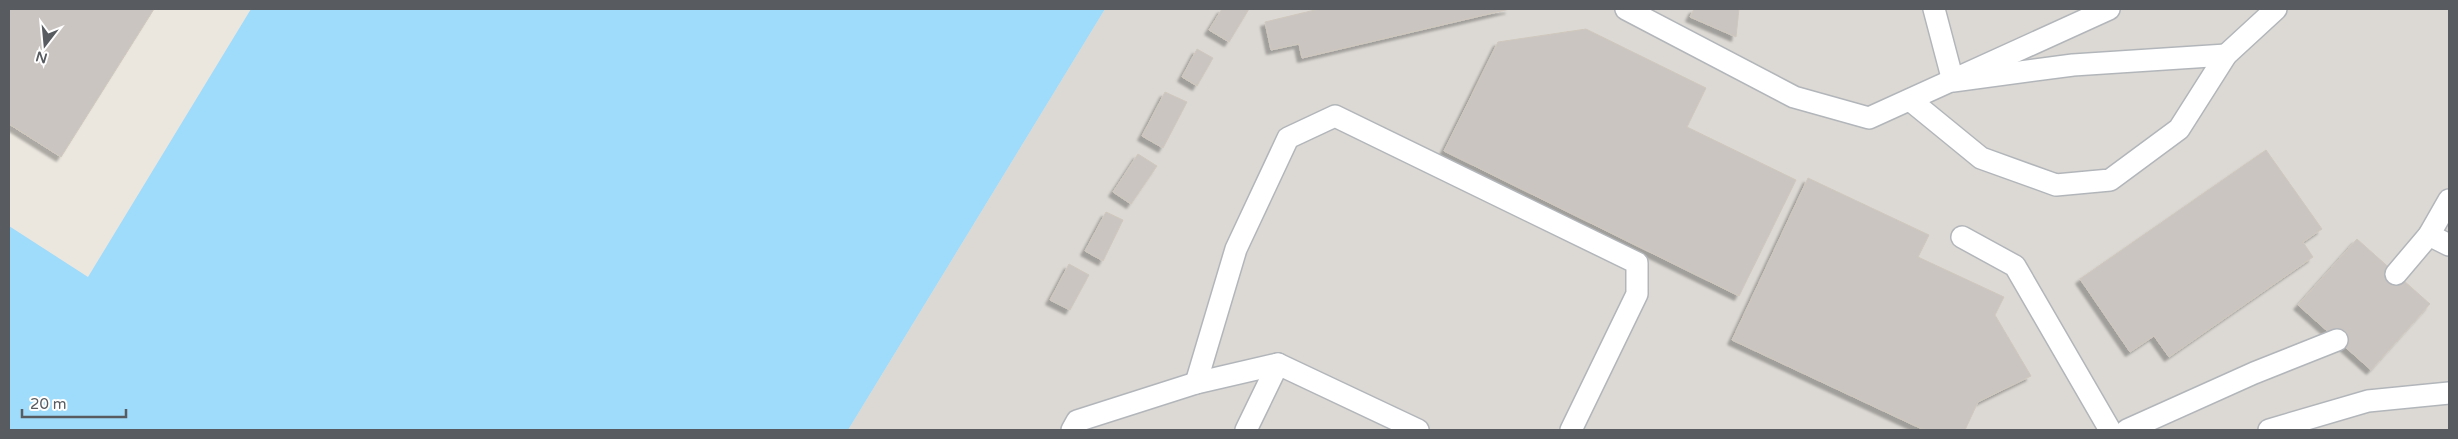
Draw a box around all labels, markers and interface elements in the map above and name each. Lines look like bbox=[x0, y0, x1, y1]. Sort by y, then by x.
north arrow bbox=[20, 20, 70, 70]
text: N bbox=[34, 47, 49, 67]
scale bar bbox=[22, 386, 126, 418]
text: 20 m bbox=[30, 395, 67, 413]

